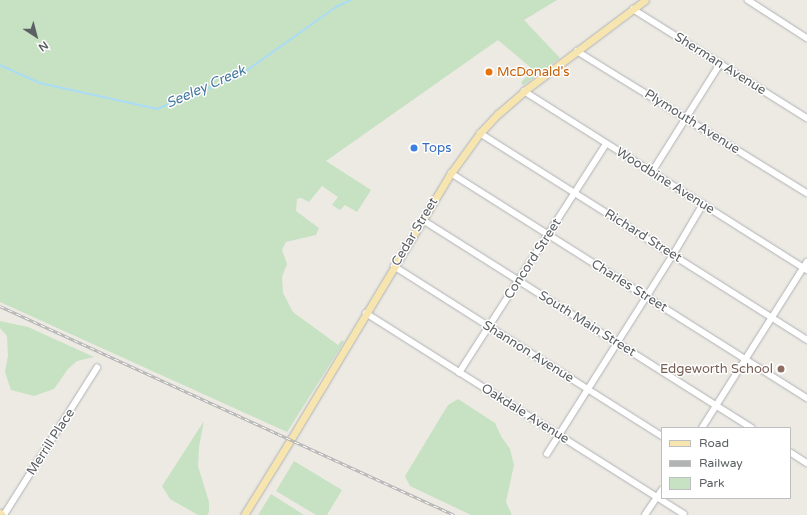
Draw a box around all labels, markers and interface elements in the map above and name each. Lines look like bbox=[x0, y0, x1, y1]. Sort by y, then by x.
north arrow bbox=[16, 16, 56, 56]
street label: Sherman Avenue bbox=[671, 30, 769, 98]
text: N bbox=[36, 38, 51, 54]
water label: Seeley Creek bbox=[164, 62, 248, 112]
place label: McDonald's bbox=[497, 64, 570, 80]
marker: McDonald's bbox=[484, 67, 494, 77]
street label: Plymouth Avenue bbox=[641, 86, 743, 158]
place label: Tops bbox=[422, 140, 451, 156]
marker: Tops bbox=[409, 143, 419, 153]
street label: Woodbine Avenue bbox=[613, 144, 717, 218]
street label: Cedar Street bbox=[388, 195, 442, 269]
street label: Richard Street bbox=[601, 206, 685, 266]
street label: Concord Street bbox=[501, 216, 565, 302]
street label: Charles Street bbox=[588, 256, 670, 316]
street label: South Main Street bbox=[536, 288, 638, 360]
street label: Shannon Avenue bbox=[479, 318, 577, 386]
place label: Edgeworth School bbox=[660, 361, 773, 377]
marker: Edgeworth School bbox=[776, 364, 786, 374]
street label: Oakdale Avenue bbox=[478, 381, 572, 447]
street label: Merrill Place bbox=[24, 406, 78, 478]
legend bbox=[661, 427, 791, 499]
text: Road bbox=[699, 436, 729, 450]
text: Railway bbox=[699, 456, 743, 470]
text: Park bbox=[699, 476, 725, 490]

